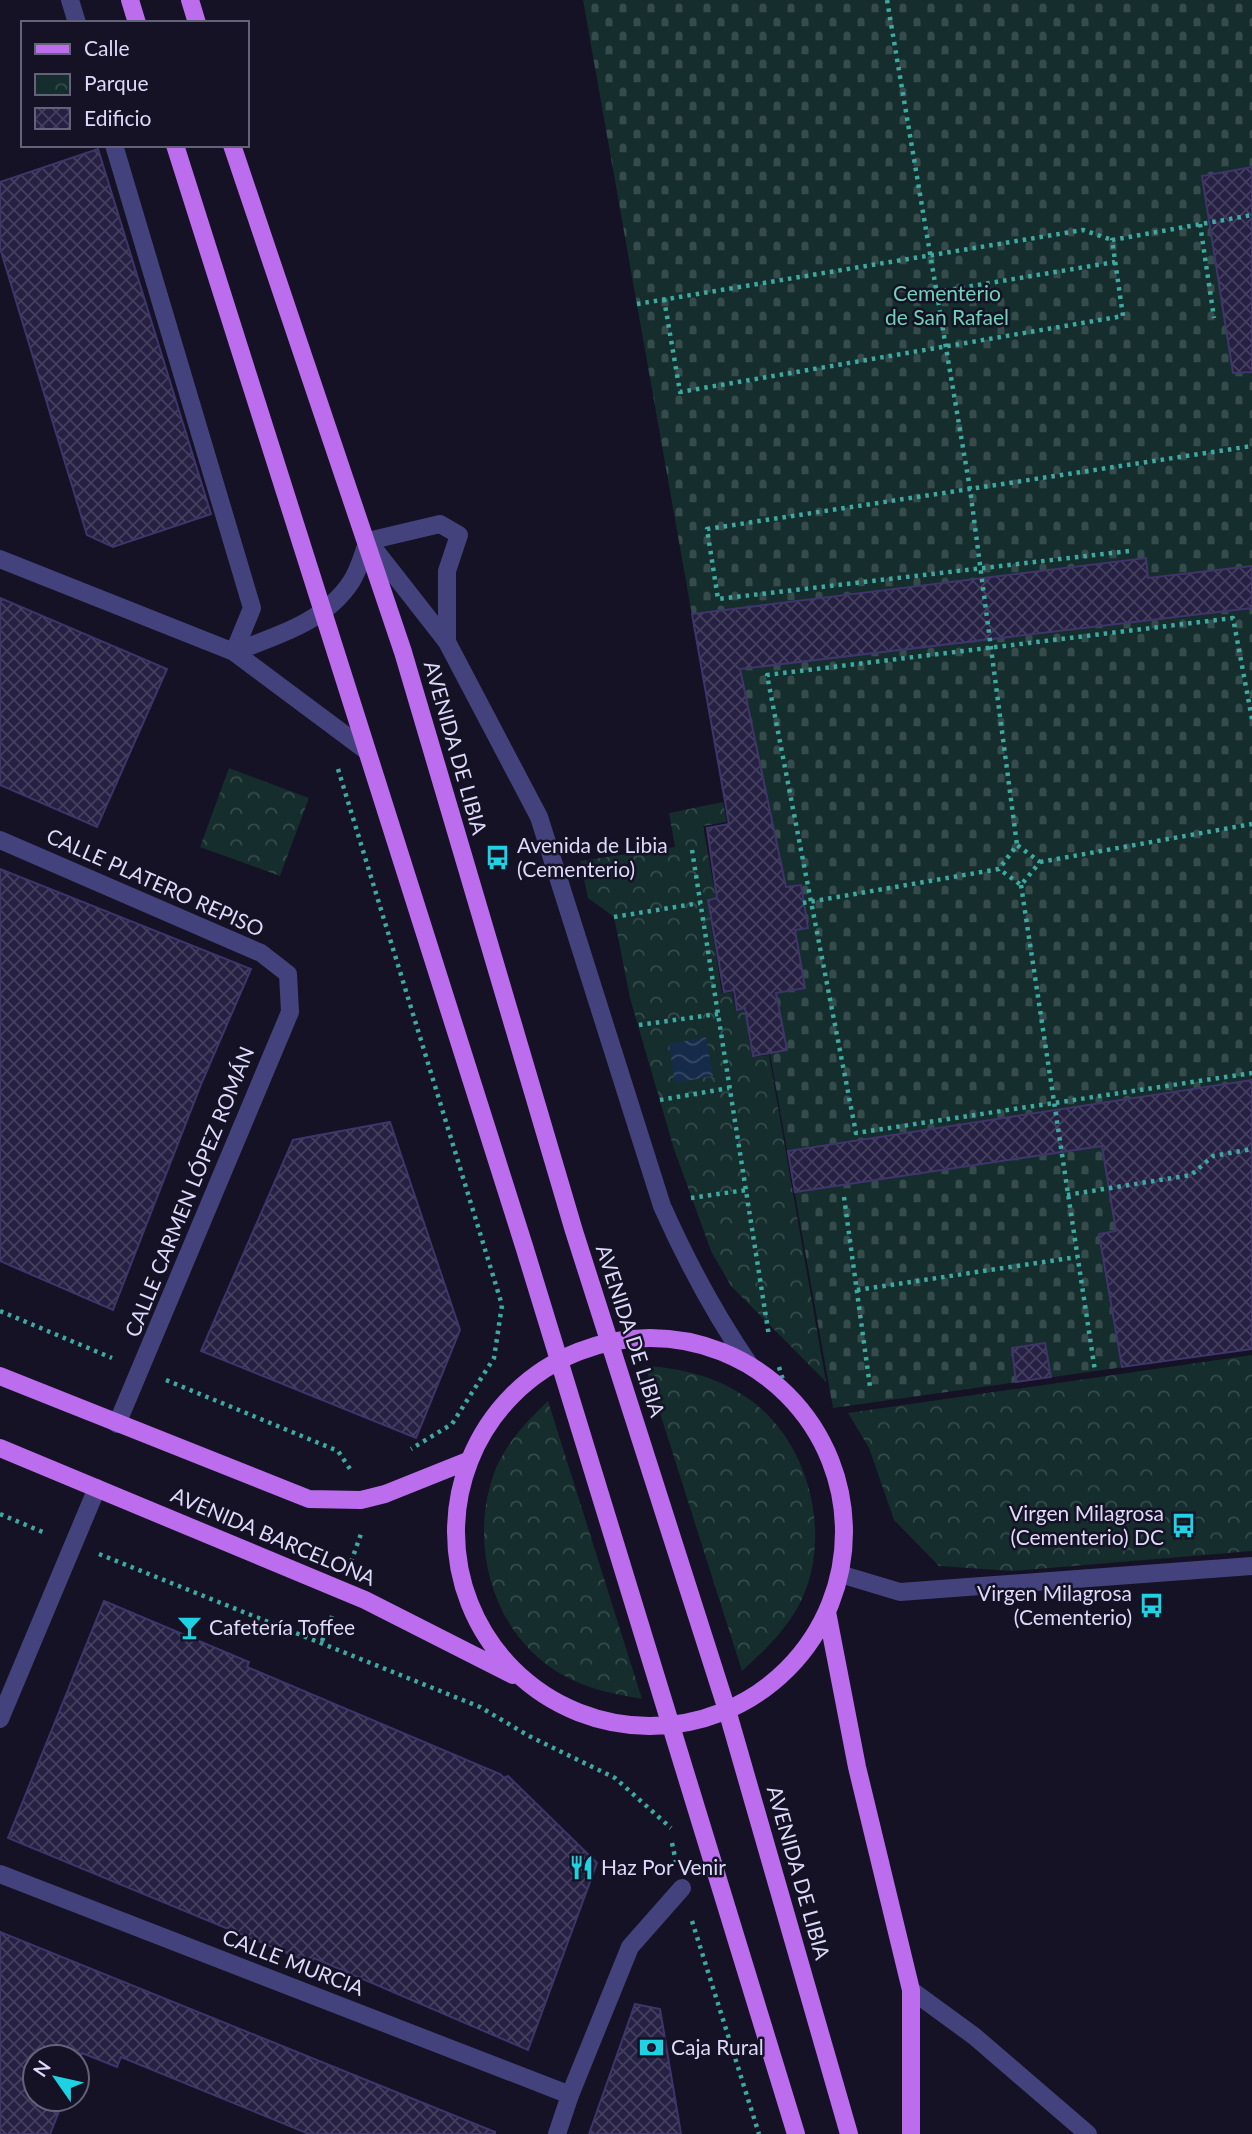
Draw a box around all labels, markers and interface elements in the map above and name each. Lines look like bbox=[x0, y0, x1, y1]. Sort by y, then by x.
legend bbox=[21, 21, 248, 147]
text: Calle bbox=[84, 35, 129, 60]
text: Parque bbox=[84, 70, 149, 95]
text: Edificio bbox=[84, 105, 152, 130]
park label: Cementerio de San Rafael bbox=[885, 280, 1009, 329]
street label: AVENIDA DE LIBIA bbox=[420, 658, 493, 838]
street label: CALLE PLATERO REPISO bbox=[43, 822, 268, 941]
place label: Avenida de Libia (Cementerio) bbox=[517, 832, 668, 881]
bus stop icon: Avenida de Libia (Cementerio) bbox=[483, 844, 511, 872]
street label: CALLE CARMEN LÓPEZ ROMÁN bbox=[119, 1043, 258, 1340]
street label: AVENIDA DE LIBIA bbox=[592, 1241, 671, 1421]
street label: AVENIDA BARCELONA bbox=[168, 1481, 380, 1590]
place label: Virgen Milagrosa (Cementerio) DC bbox=[1009, 1500, 1164, 1549]
bus stop icon: Virgen Milagrosa (Cementerio) DC bbox=[1170, 1512, 1198, 1540]
place label: Virgen Milagrosa (Cementerio) bbox=[977, 1580, 1132, 1629]
bus stop icon: Virgen Milagrosa (Cementerio) bbox=[1138, 1592, 1166, 1620]
bar icon: Cafetería Toffee bbox=[175, 1614, 203, 1642]
place label: Cafetería Toffee bbox=[209, 1614, 355, 1639]
street label: AVENIDA DE LIBIA bbox=[763, 1783, 836, 1963]
restaurant icon: Haz Por Venir bbox=[567, 1854, 595, 1882]
place label: Haz Por Venir bbox=[601, 1854, 726, 1879]
street label: CALLE MURCIA bbox=[219, 1923, 368, 2000]
bank icon: Caja Rural bbox=[637, 2034, 665, 2062]
place label: Caja Rural bbox=[671, 2034, 764, 2059]
north arrow bbox=[21, 2043, 91, 2113]
text: N bbox=[28, 2056, 55, 2081]

